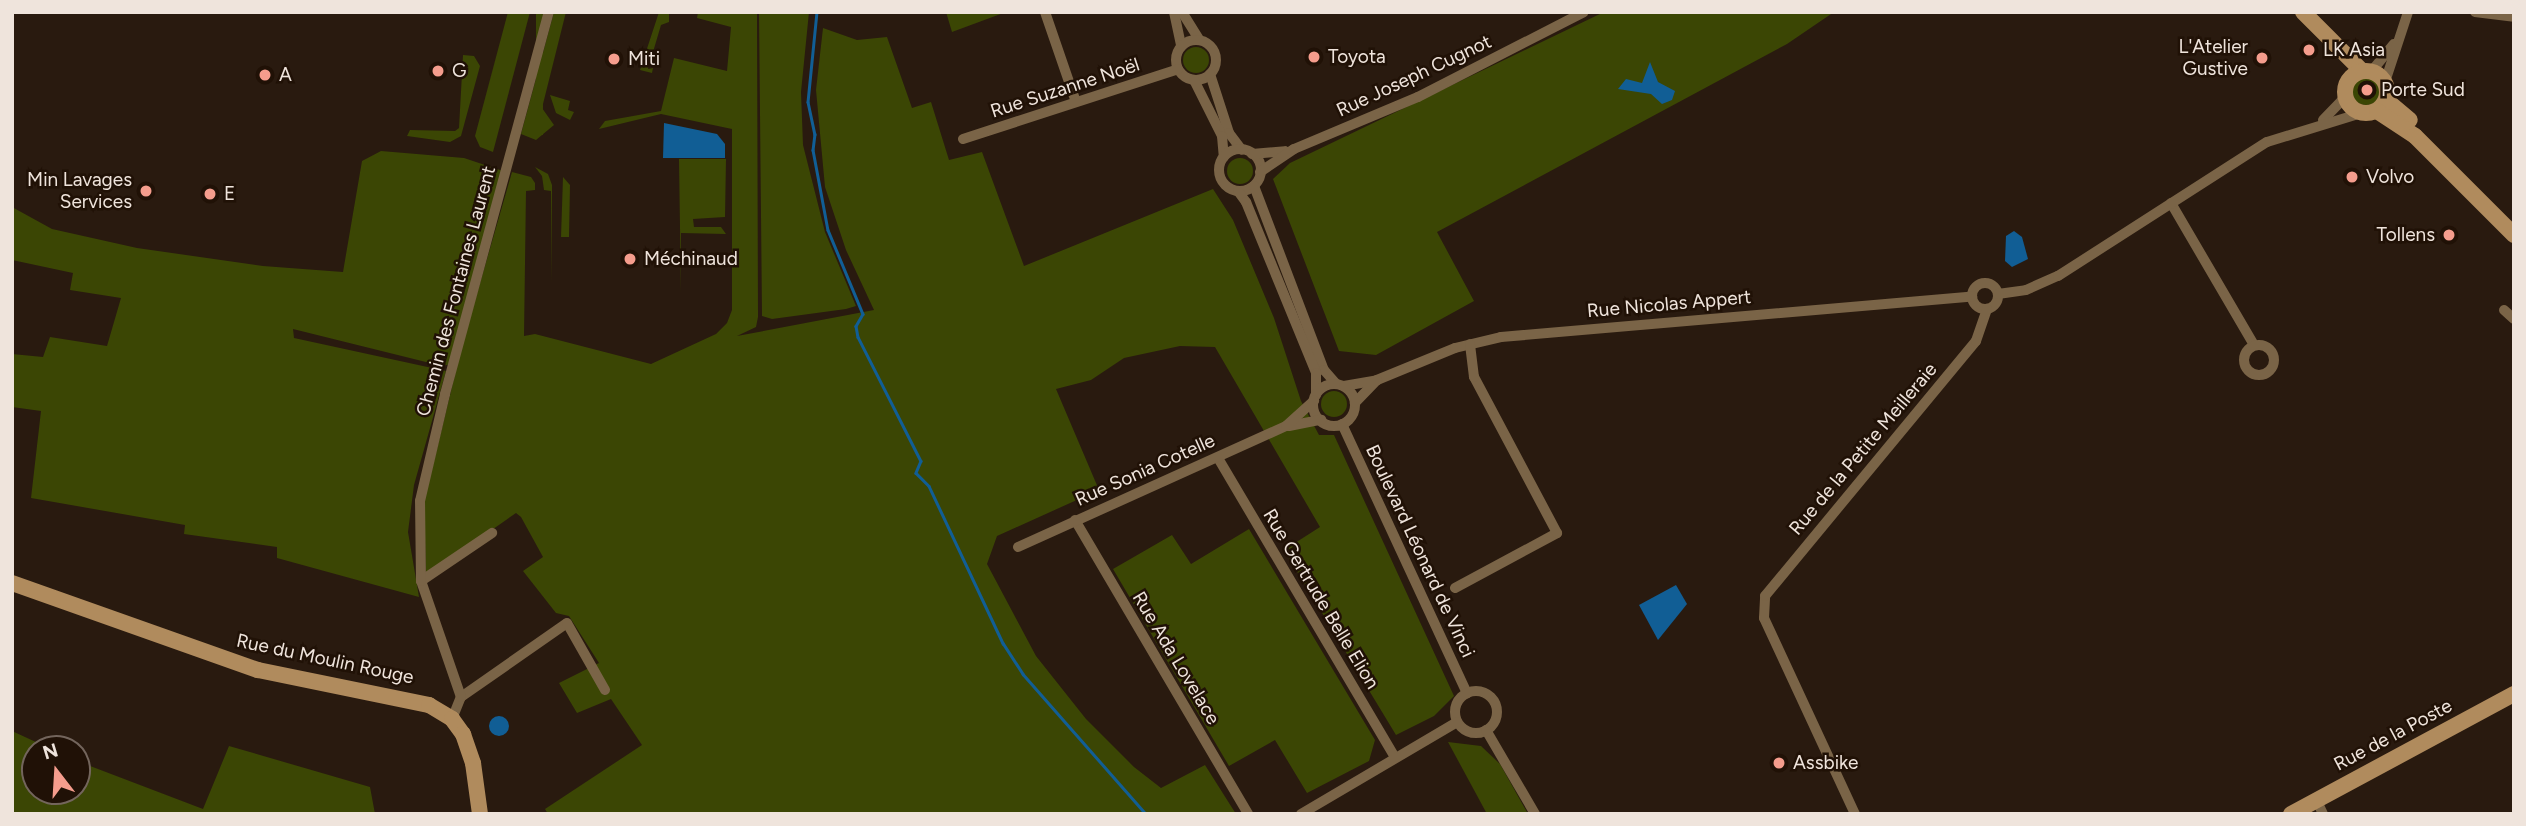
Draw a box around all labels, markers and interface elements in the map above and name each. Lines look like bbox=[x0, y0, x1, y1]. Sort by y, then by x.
street label: Rue Joseph Cugnot bbox=[1333, 30, 1495, 122]
place label: L'Atelier Gustive bbox=[2179, 36, 2248, 80]
place label: LK Asia bbox=[2323, 39, 2385, 61]
marker: LK Asia bbox=[2301, 42, 2317, 58]
place label: Toyota bbox=[1328, 46, 1386, 68]
place label: Miti bbox=[628, 48, 660, 70]
marker: Toyota bbox=[1306, 49, 1322, 65]
marker: L'Atelier Gustive bbox=[2254, 50, 2270, 66]
marker: Miti bbox=[606, 51, 622, 67]
street label: Rue Suzanne Noël bbox=[988, 53, 1142, 123]
place label: G bbox=[452, 60, 466, 82]
marker: G bbox=[430, 63, 446, 79]
place label: A bbox=[279, 64, 292, 86]
marker: A bbox=[257, 67, 273, 83]
place label: Porte Sud bbox=[2381, 79, 2465, 101]
marker: Porte Sud bbox=[2359, 82, 2375, 98]
street label: Chemin des Fontaines Laurent bbox=[412, 163, 500, 419]
place label: Volvo bbox=[2366, 166, 2414, 188]
place label: Min Lavages Services bbox=[27, 169, 132, 213]
marker: Volvo bbox=[2344, 169, 2360, 185]
marker: Min Lavages Services bbox=[138, 183, 154, 199]
place label: E bbox=[224, 183, 235, 205]
marker: E bbox=[202, 186, 218, 202]
place label: Tollens bbox=[2376, 224, 2435, 246]
marker: Tollens bbox=[2441, 227, 2457, 243]
place label: Méchinaud bbox=[644, 248, 738, 270]
marker: Méchinaud bbox=[622, 251, 638, 267]
street label: Rue Nicolas Appert bbox=[1586, 285, 1752, 323]
street label: Rue de la Petite Meilleraie bbox=[1784, 358, 1942, 540]
street label: Rue Sonia Cotelle bbox=[1072, 429, 1218, 511]
street label: Boulevard Léonard de Vinci bbox=[1361, 441, 1479, 661]
street label: Rue Gertrude Belle Elion bbox=[1258, 505, 1384, 693]
street label: Rue Ada Lovelace bbox=[1127, 587, 1225, 729]
street label: Rue du Moulin Rouge bbox=[234, 629, 416, 689]
street label: Rue de la Poste bbox=[2330, 694, 2456, 776]
north arrow bbox=[21, 735, 91, 805]
text: N bbox=[40, 738, 61, 764]
place label: Assbike bbox=[1793, 752, 1858, 774]
marker: Assbike bbox=[1771, 755, 1787, 771]

